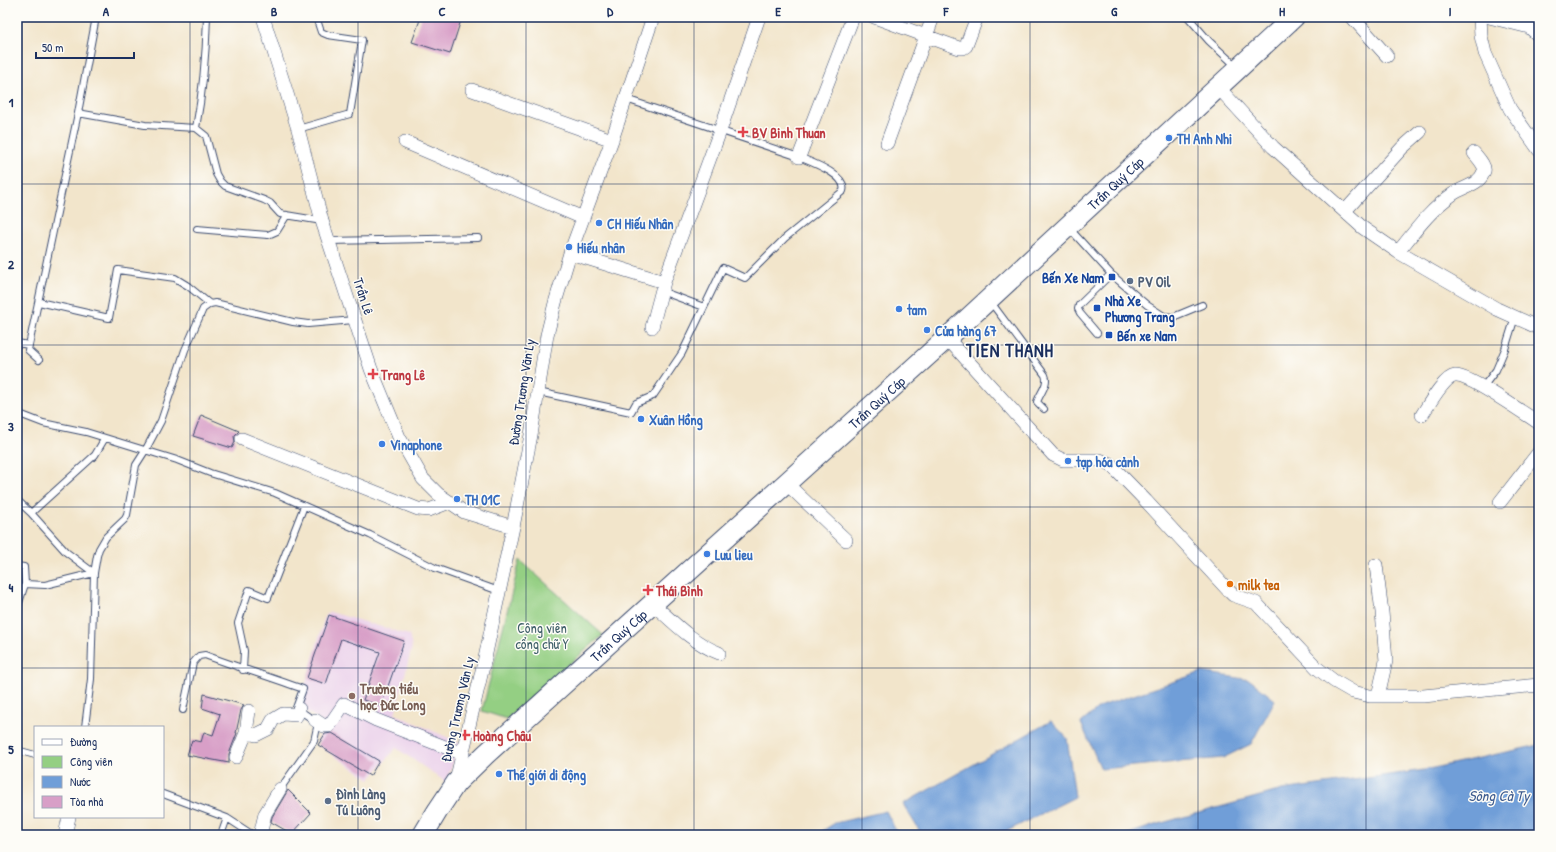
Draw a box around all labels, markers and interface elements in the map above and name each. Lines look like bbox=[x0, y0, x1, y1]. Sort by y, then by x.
text: A bbox=[103, 2, 110, 20]
text: B bbox=[271, 2, 278, 20]
text: C bbox=[438, 2, 446, 20]
text: D bbox=[607, 2, 614, 20]
text: E bbox=[775, 2, 781, 20]
text: F bbox=[943, 2, 950, 20]
text: G bbox=[1111, 2, 1118, 20]
text: H bbox=[1279, 2, 1285, 20]
text: I bbox=[1448, 2, 1452, 20]
scale bar bbox=[36, 34, 134, 60]
text: 50 m bbox=[42, 39, 63, 56]
text: 1 bbox=[9, 93, 14, 111]
place label: BV Binh Thuan bbox=[752, 123, 826, 142]
marker: BV Binh Thuan bbox=[737, 126, 749, 138]
place label: TH Anh Nhi bbox=[1176, 129, 1232, 148]
marker: TH Anh Nhi bbox=[1164, 133, 1174, 143]
street label: Trần Quý Cáp bbox=[1083, 152, 1148, 213]
place label: CH Hiếu Nhân bbox=[607, 214, 674, 233]
marker: CH Hiếu Nhân bbox=[594, 218, 604, 228]
place label: Hiếu nhân bbox=[577, 238, 625, 257]
marker: Hiếu nhân bbox=[564, 242, 574, 252]
text: 2 bbox=[8, 255, 15, 273]
place label: Bến Xe Nam bbox=[1042, 268, 1104, 287]
marker: Bến Xe Nam bbox=[1107, 272, 1117, 282]
place label: PV Oil bbox=[1138, 272, 1171, 291]
street label: Trần Lê bbox=[349, 275, 379, 317]
marker: PV Oil bbox=[1125, 276, 1135, 286]
place label: Nhà Xe Phương Trang bbox=[1105, 291, 1175, 328]
place label: tam bbox=[906, 300, 927, 319]
marker: Nhà Xe Phương Trang bbox=[1092, 303, 1102, 313]
marker: tam bbox=[894, 304, 904, 314]
place label: Cửa hàng 67 bbox=[935, 321, 997, 342]
marker: Cửa hàng 67 bbox=[922, 325, 932, 335]
place label: Bến xe Nam bbox=[1117, 326, 1177, 345]
marker: Bến xe Nam bbox=[1104, 330, 1114, 340]
street label: Đường Trương Văn Ly bbox=[503, 337, 540, 447]
district label: TIEN THANH bbox=[965, 338, 1054, 363]
place label: Trang Lê bbox=[380, 365, 425, 386]
marker: Trang Lê bbox=[368, 369, 378, 379]
street label: Trần Quý Cáp bbox=[844, 371, 909, 432]
place label: Xuân Hồng bbox=[649, 410, 703, 431]
marker: Xuân Hồng bbox=[636, 414, 646, 424]
text: 3 bbox=[8, 417, 14, 435]
place label: Vinaphone bbox=[390, 435, 443, 456]
marker: Vinaphone bbox=[377, 439, 387, 449]
place label: tạp hóa cảnh bbox=[1075, 452, 1139, 473]
marker: tạp hóa cảnh bbox=[1063, 456, 1073, 466]
place label: TH 01C bbox=[464, 490, 501, 509]
marker: TH 01C bbox=[452, 494, 462, 504]
place label: Lưu lieu bbox=[715, 545, 753, 564]
marker: Lưu lieu bbox=[702, 549, 712, 559]
place label: milk tea bbox=[1238, 575, 1280, 594]
text: 4 bbox=[9, 578, 14, 596]
marker: milk tea bbox=[1225, 579, 1235, 589]
place label: Thái Bình bbox=[655, 581, 703, 600]
marker: Thái Bình bbox=[643, 585, 653, 595]
street label: Trần Quý Cáp bbox=[585, 604, 651, 666]
park label: Công viên cổng chữ Y bbox=[515, 618, 569, 654]
street label: Đường Trương Văn Ly bbox=[436, 654, 479, 764]
place label: Trường tiểu học Đức Long bbox=[359, 679, 426, 716]
marker: Trường tiểu học Đức Long bbox=[347, 691, 357, 701]
legend bbox=[34, 726, 164, 818]
place label: Hoàng Châu bbox=[473, 726, 531, 747]
marker: Hoàng Châu bbox=[460, 730, 470, 740]
text: Đường bbox=[70, 733, 97, 750]
text: 5 bbox=[8, 740, 14, 758]
text: Công viên bbox=[70, 753, 113, 770]
place label: Thế giới di động bbox=[506, 765, 586, 786]
marker: Thế giới di động bbox=[494, 769, 504, 779]
text: Nước bbox=[70, 773, 91, 790]
place label: Đình Làng Tú Luông bbox=[335, 784, 386, 821]
water label: Sông Cà Ty bbox=[1469, 785, 1531, 806]
text: Tòa nhà bbox=[70, 793, 103, 810]
marker: Đình Làng Tú Luông bbox=[323, 796, 333, 806]

